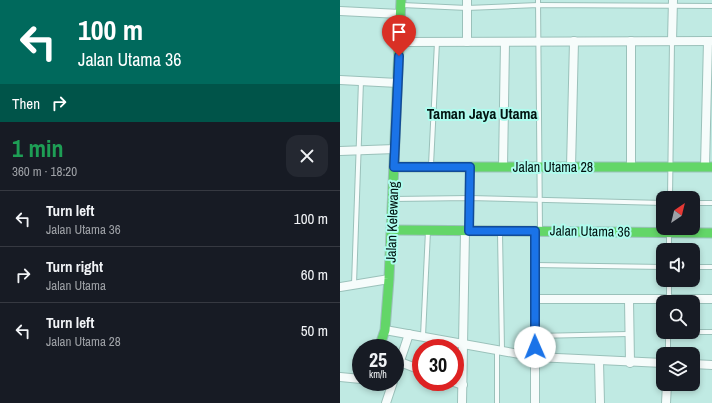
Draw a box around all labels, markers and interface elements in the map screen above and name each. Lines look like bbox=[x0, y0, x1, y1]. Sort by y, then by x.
text: 100 m bbox=[78, 11, 143, 49]
pin bbox=[382, 15, 416, 56]
icon: left bbox=[12, 16, 64, 68]
icon: arrive bbox=[388, 21, 410, 43]
text: Jalan Utama 36 bbox=[78, 47, 181, 72]
icon: right bbox=[48, 92, 70, 114]
text: Then bbox=[12, 93, 40, 114]
district label: Taman Jaya Utama bbox=[427, 103, 537, 124]
text: 1 min bbox=[12, 132, 63, 164]
button: close bbox=[286, 135, 328, 177]
street label: Jalan Utama 28 bbox=[513, 158, 593, 176]
text: 360 m · 18:20 bbox=[12, 163, 77, 180]
street label: Jalan Kelewang bbox=[382, 181, 402, 263]
north arrow bbox=[656, 191, 700, 235]
map controls bbox=[656, 191, 700, 391]
text: Turn left bbox=[46, 200, 94, 221]
icon: left bbox=[12, 208, 34, 230]
text: 100 m bbox=[294, 208, 328, 229]
text: Jalan Utama 36 bbox=[46, 221, 121, 238]
street label: Jalan Utama 36 bbox=[550, 221, 630, 241]
button: sound bbox=[656, 243, 700, 287]
text: Turn right bbox=[46, 256, 103, 277]
icon: right bbox=[12, 264, 34, 286]
text: 60 m bbox=[301, 264, 328, 285]
text: Jalan Utama bbox=[46, 277, 106, 294]
button: search bbox=[656, 295, 700, 339]
text: Turn left bbox=[46, 312, 94, 333]
icon: left bbox=[12, 320, 34, 342]
text: 50 m bbox=[301, 320, 328, 341]
position arrow bbox=[514, 326, 556, 368]
text: Jalan Utama 28 bbox=[46, 333, 121, 350]
speed limit sign: 30 bbox=[412, 339, 464, 391]
text: 25 bbox=[369, 346, 387, 373]
button: layers bbox=[656, 347, 700, 391]
text: km/h bbox=[369, 368, 387, 381]

